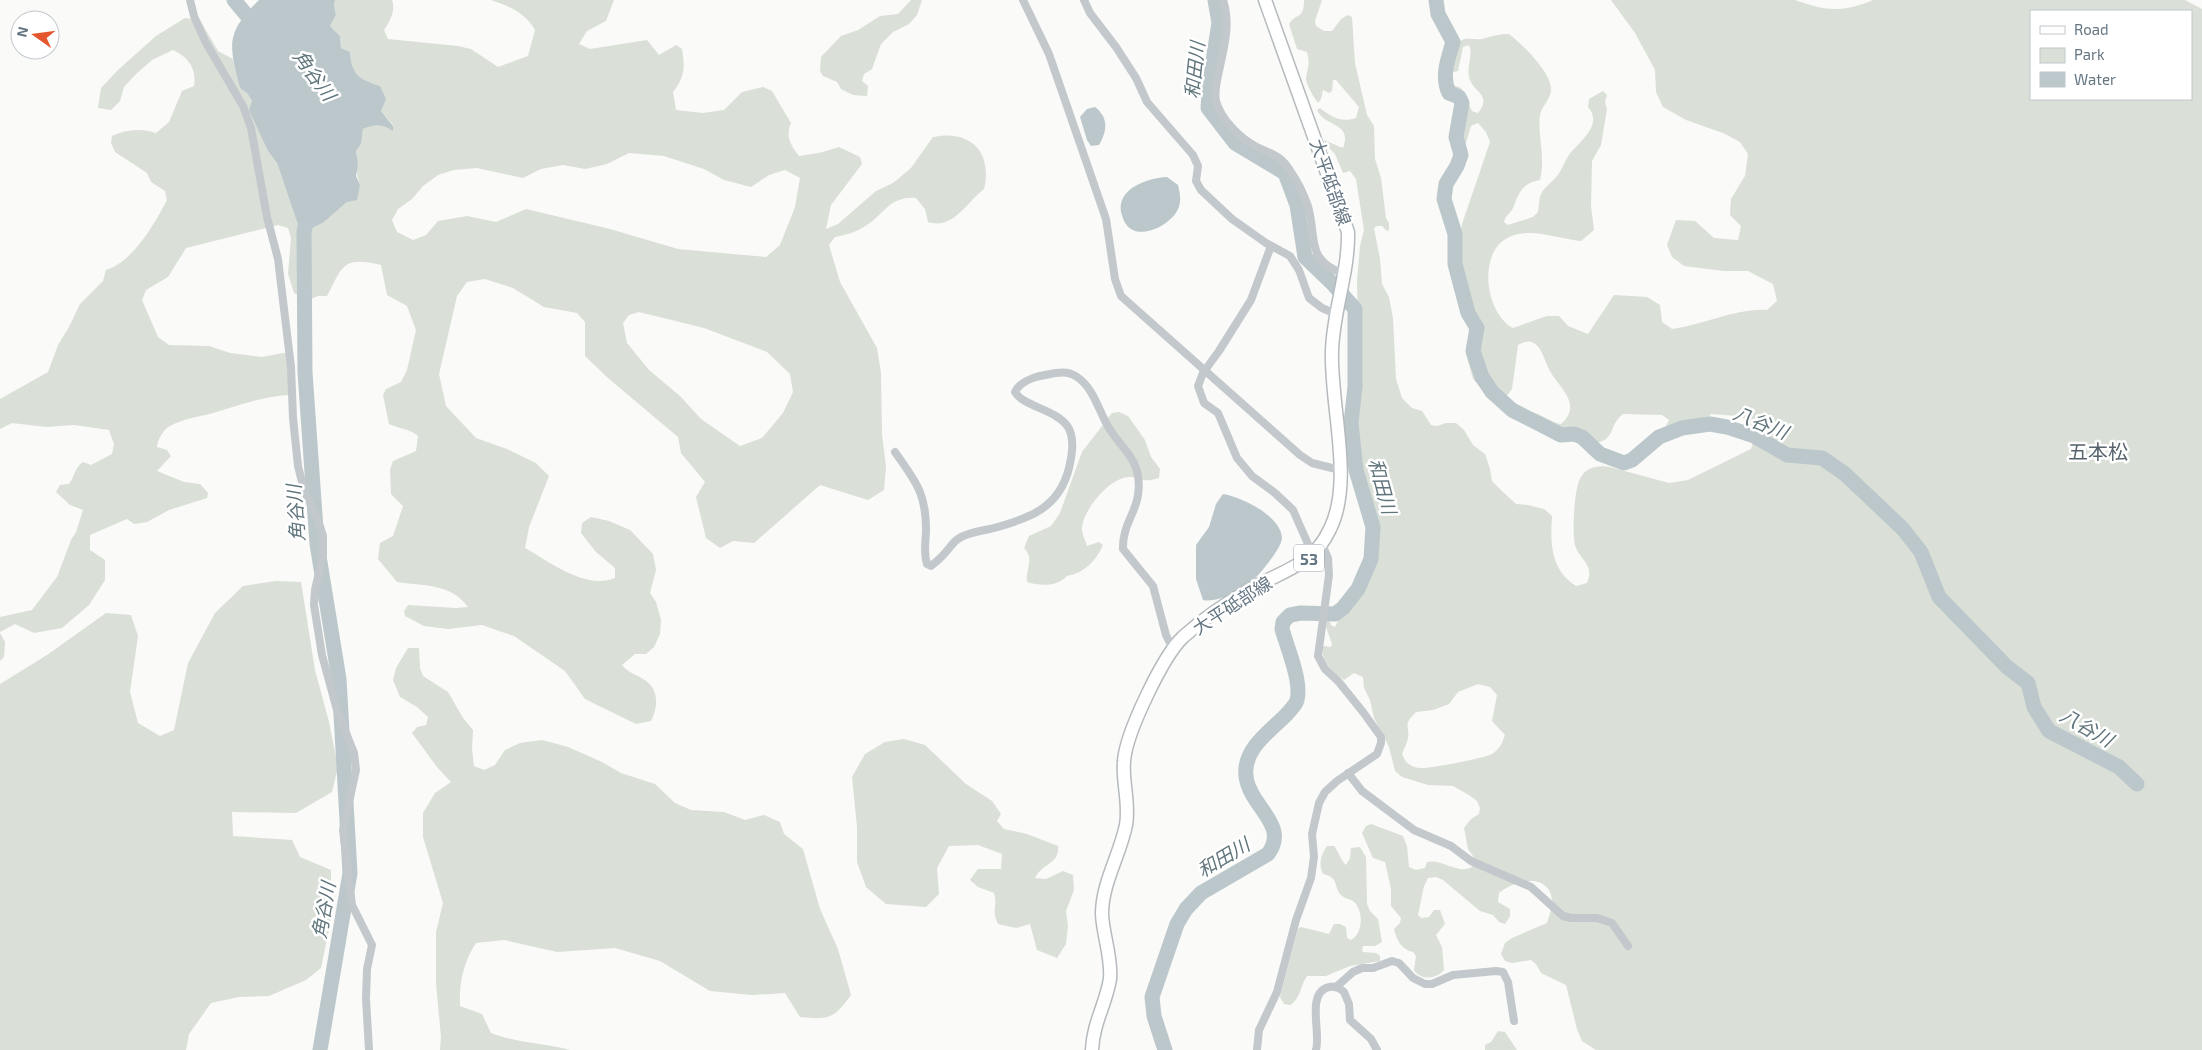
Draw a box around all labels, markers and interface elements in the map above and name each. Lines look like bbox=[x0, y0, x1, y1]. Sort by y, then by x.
north arrow bbox=[10, 10, 60, 60]
legend bbox=[2030, 10, 2192, 100]
text: Road bbox=[2074, 20, 2109, 38]
text: N bbox=[12, 25, 31, 39]
water label: 和田川 bbox=[1180, 38, 1209, 100]
water label: 角谷川 bbox=[289, 45, 342, 106]
text: Park bbox=[2074, 45, 2105, 63]
text: Water bbox=[2074, 70, 2116, 88]
street label: 大平砥部線 bbox=[1306, 136, 1356, 228]
water label: 八谷川 bbox=[1730, 401, 1794, 444]
district label: 五本松 bbox=[2068, 439, 2128, 463]
water label: 和田川 bbox=[1365, 455, 1402, 518]
water label: 角谷川 bbox=[281, 482, 308, 542]
road number: 53 bbox=[1294, 544, 1324, 572]
street label: 大平砥部線 bbox=[1188, 571, 1276, 639]
water label: 八谷川 bbox=[2057, 703, 2119, 752]
water label: 和田川 bbox=[1193, 831, 1255, 882]
water label: 角谷川 bbox=[307, 878, 340, 940]

